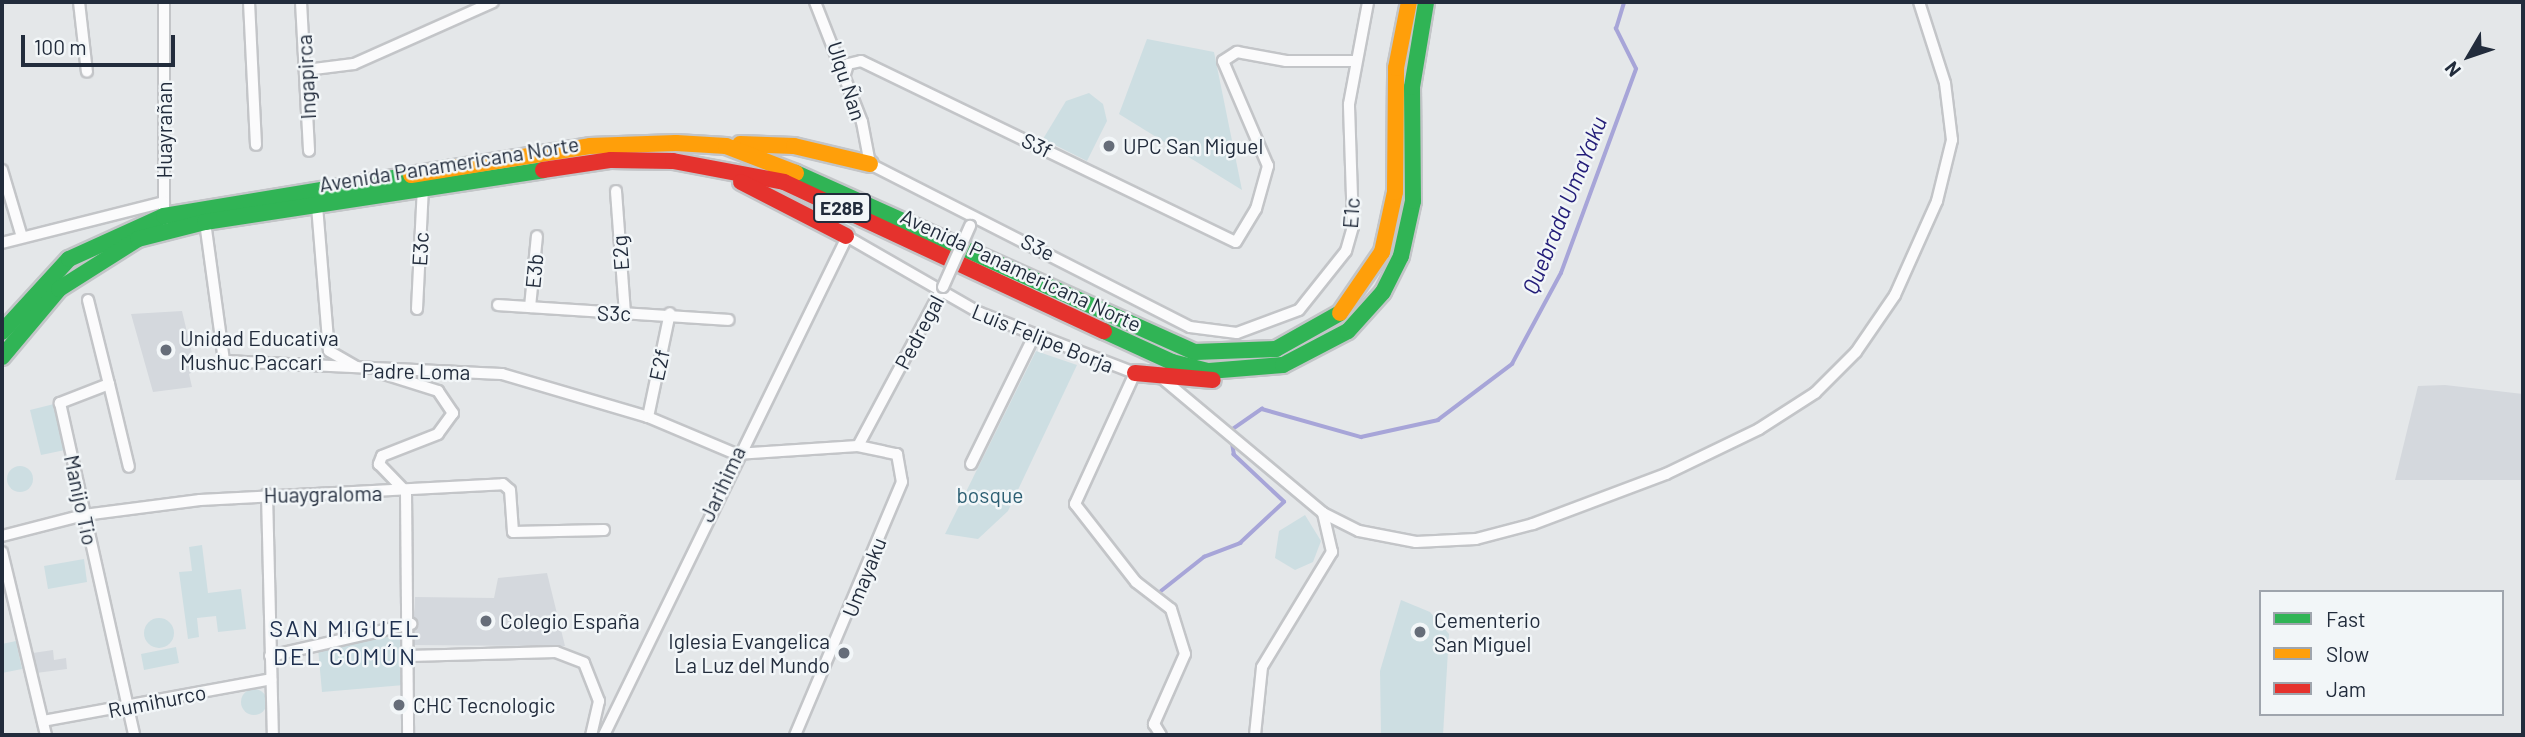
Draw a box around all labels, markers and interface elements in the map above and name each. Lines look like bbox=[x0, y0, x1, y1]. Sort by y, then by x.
scale bar bbox=[24, 21, 178, 65]
north arrow bbox=[2434, 21, 2504, 91]
text: 100 m bbox=[34, 34, 87, 59]
street label: Ingapirca bbox=[291, 34, 321, 120]
street label: Ulqu Ñan bbox=[822, 38, 872, 124]
text: N bbox=[2439, 57, 2465, 82]
street label: Huayrañan bbox=[151, 82, 177, 178]
water label: Quebrada UmaYaku bbox=[1516, 112, 1612, 298]
street label: S3f bbox=[1018, 127, 1056, 163]
street label: Avenida Panamericana Norte bbox=[317, 131, 581, 197]
place label: UPC San Miguel bbox=[1123, 133, 1263, 159]
marker: UPC San Miguel bbox=[1101, 138, 1117, 154]
road number: E28B bbox=[812, 192, 872, 224]
street label: E1c bbox=[1337, 197, 1365, 229]
street label: Avenida Panamericana Norte bbox=[897, 203, 1145, 337]
street label: S3e bbox=[1017, 228, 1059, 266]
street label: E3c bbox=[407, 231, 433, 267]
street label: E2g bbox=[606, 235, 634, 271]
street label: E3b bbox=[520, 252, 548, 290]
street label: Pedregal bbox=[889, 291, 949, 373]
street label: Luis Felipe Borja bbox=[969, 298, 1117, 378]
street label: S3c bbox=[597, 300, 631, 326]
place label: Unidad Educativa Mushuc Paccari bbox=[180, 325, 339, 375]
marker: Unidad Educativa Mushuc Paccari bbox=[158, 342, 174, 358]
street label: E2f bbox=[643, 347, 675, 383]
street label: Padre Loma bbox=[361, 357, 471, 385]
street label: Jarihima bbox=[694, 442, 750, 526]
street label: Manijo Tio bbox=[59, 453, 103, 547]
street label: Huaygraloma bbox=[263, 480, 383, 508]
park label: bosque bbox=[957, 482, 1023, 508]
street label: Umayaku bbox=[837, 534, 891, 620]
legend bbox=[2259, 590, 2504, 716]
text: Fast bbox=[2326, 606, 2366, 631]
place label: Cementerio San Miguel bbox=[1434, 607, 1541, 657]
place label: Colegio España bbox=[500, 608, 640, 634]
marker: Colegio España bbox=[478, 613, 494, 629]
district label: SAN MIGUEL DEL COMÚN bbox=[271, 614, 419, 670]
marker: Cementerio San Miguel bbox=[1412, 624, 1428, 640]
place label: Iglesia Evangelica La Luz del Mundo bbox=[668, 628, 830, 678]
text: Slow bbox=[2326, 641, 2369, 666]
marker: Iglesia Evangelica La Luz del Mundo bbox=[836, 645, 852, 661]
text: Jam bbox=[2326, 676, 2366, 701]
street label: Rumihurco bbox=[106, 679, 208, 723]
place label: CHC Tecnologic bbox=[413, 692, 555, 718]
marker: CHC Tecnologic bbox=[391, 697, 407, 713]

